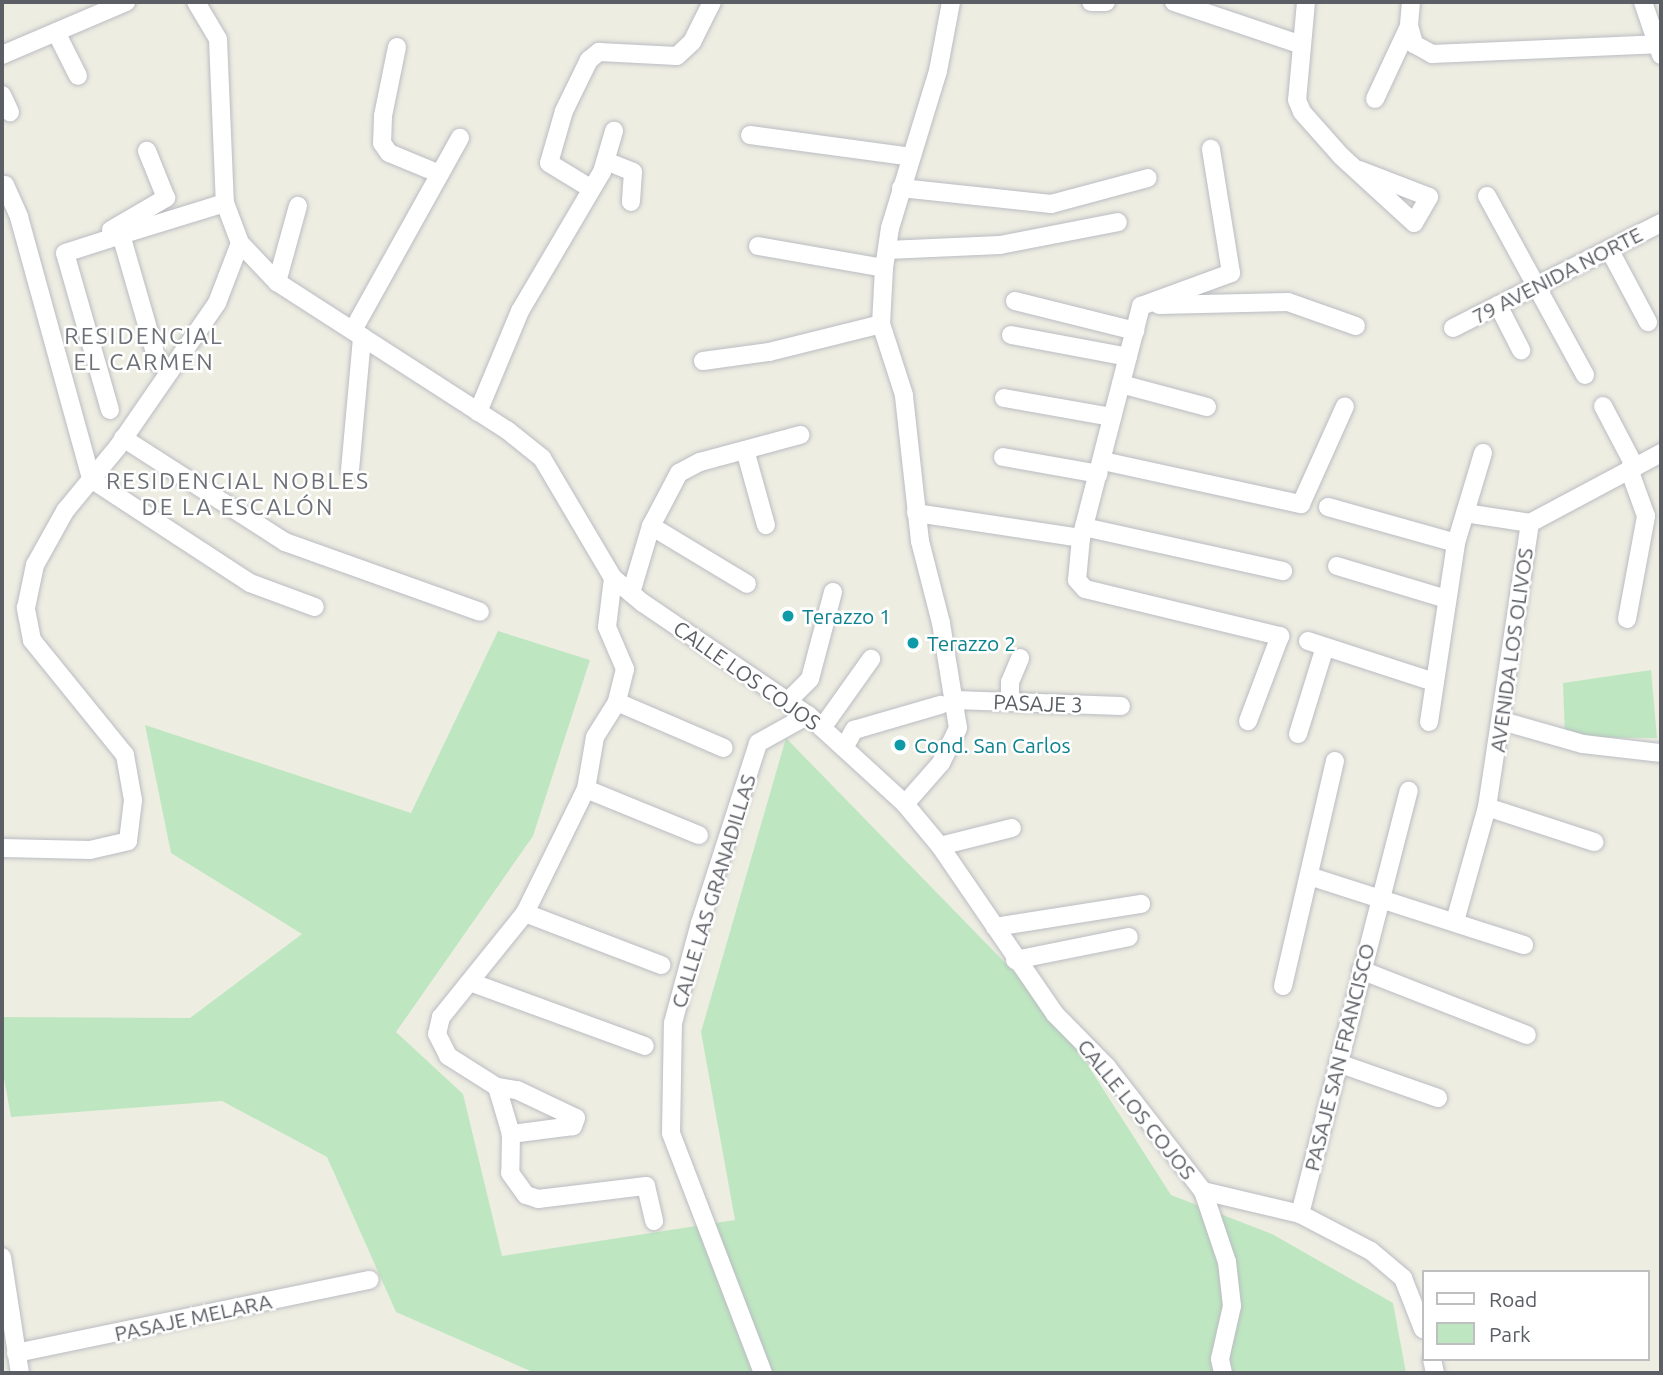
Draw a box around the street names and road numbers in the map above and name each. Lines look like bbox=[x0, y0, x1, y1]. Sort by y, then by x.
street label: 79 AVENIDA NORTE bbox=[1468, 221, 1646, 329]
street label: AVENIDA LOS OLIVOS bbox=[1484, 546, 1538, 754]
street label: CALLE LOS COJOS bbox=[669, 615, 825, 735]
street label: PASAJE 3 bbox=[993, 689, 1083, 717]
street label: CALLE LAS GRANADILLAS bbox=[665, 771, 761, 1011]
street label: PASAJE SAN FRANCISCO bbox=[1298, 940, 1380, 1174]
street label: CALLE LOS COJOS bbox=[1073, 1034, 1201, 1184]
street label: PASAJE MELARA bbox=[112, 1288, 274, 1346]

